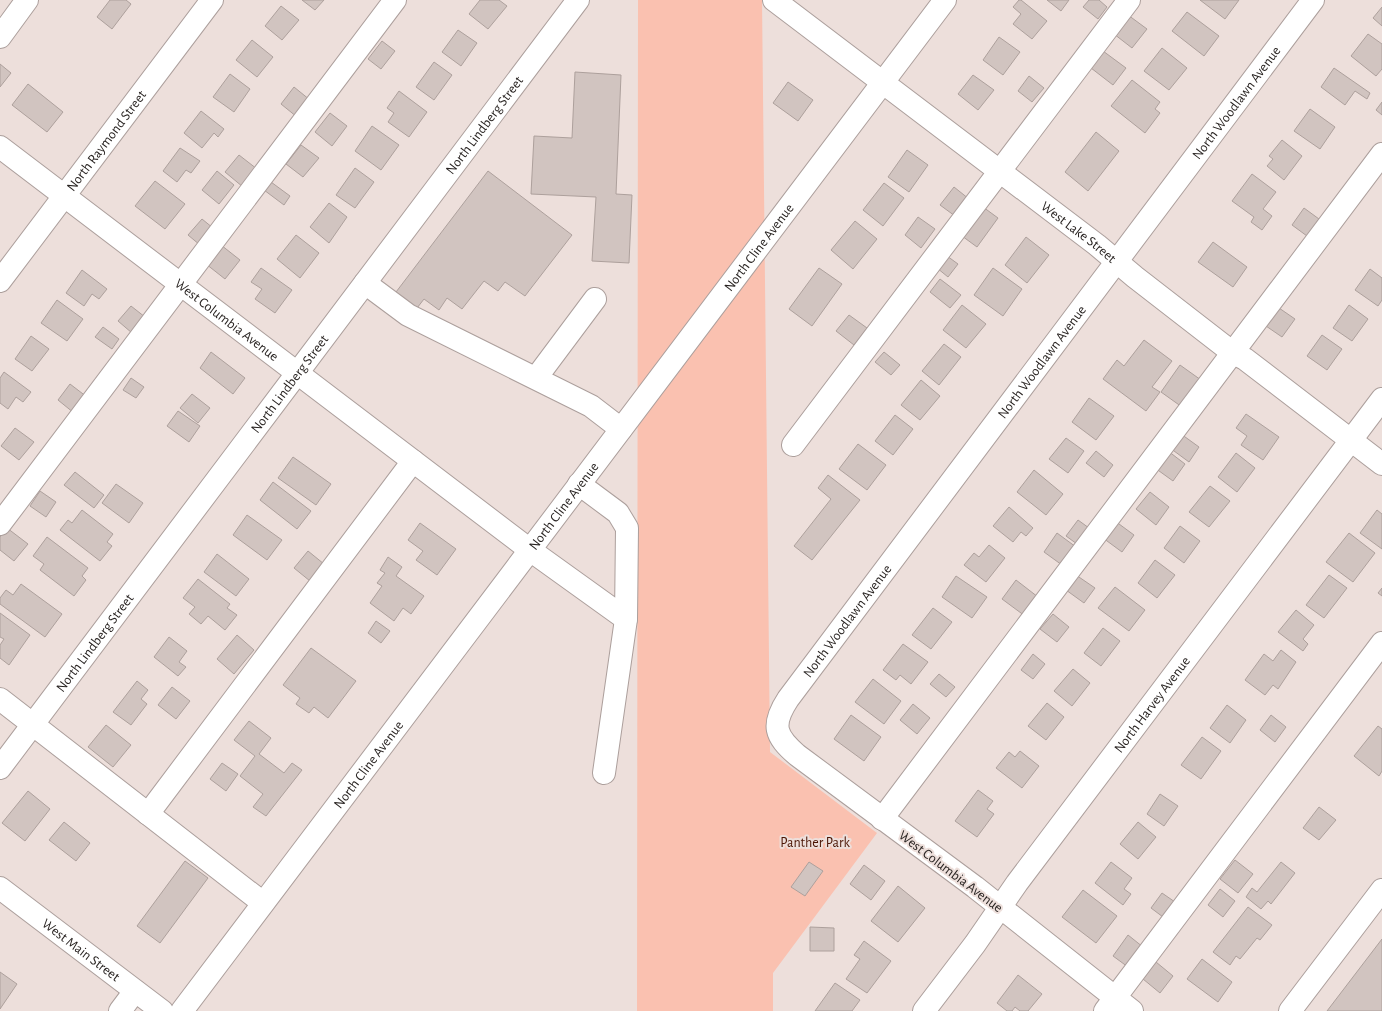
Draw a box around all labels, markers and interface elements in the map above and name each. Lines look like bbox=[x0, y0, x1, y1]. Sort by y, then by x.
street label: North Woodlawn Avenue bbox=[1190, 44, 1284, 162]
street label: North Lindberg Street bbox=[444, 73, 526, 177]
street label: North Raymond Street bbox=[64, 88, 149, 194]
street label: West Lake Street bbox=[1038, 199, 1119, 266]
street label: North Cline Avenue bbox=[722, 201, 797, 294]
street label: West Columbia Avenue bbox=[172, 277, 281, 364]
street label: North Woodlawn Avenue bbox=[995, 303, 1089, 421]
street label: North Lindberg Street bbox=[249, 332, 332, 436]
street label: North Cline Avenue bbox=[527, 460, 602, 553]
street label: North Woodlawn Avenue bbox=[801, 562, 894, 680]
street label: North Lindberg Street bbox=[54, 591, 137, 695]
street label: North Harvey Avenue bbox=[1112, 654, 1193, 756]
street label: North Cline Avenue bbox=[332, 719, 406, 811]
street label: West Columbia Avenue bbox=[896, 828, 1005, 915]
park label: Panther Park bbox=[780, 836, 850, 850]
street label: West Main Street bbox=[39, 917, 123, 985]

